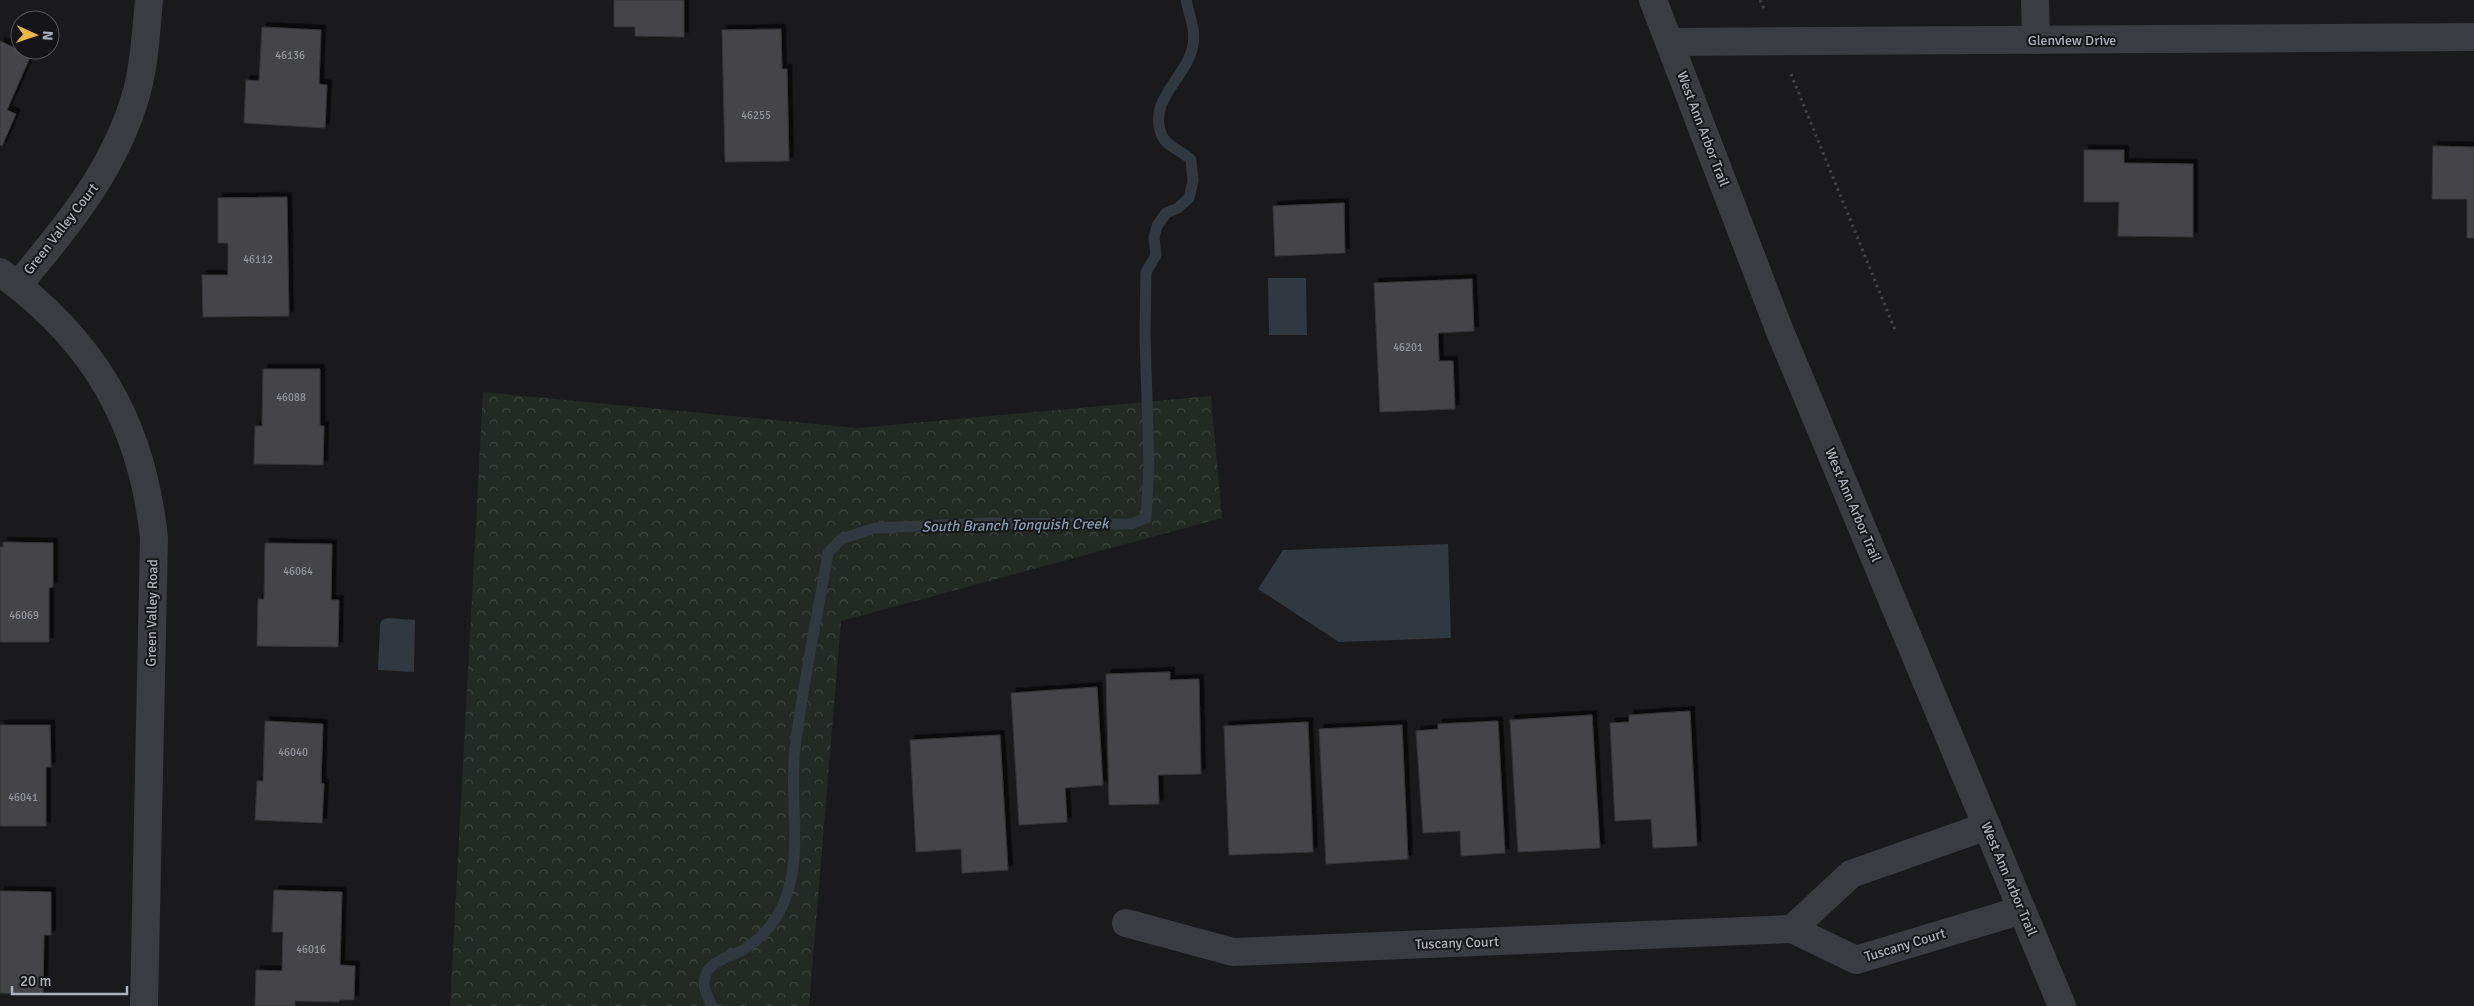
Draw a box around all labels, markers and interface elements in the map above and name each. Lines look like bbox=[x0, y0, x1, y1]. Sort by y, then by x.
north arrow bbox=[10, 10, 60, 60]
text: N bbox=[39, 30, 56, 41]
street label: Glenview Drive bbox=[2028, 32, 2116, 49]
house number: 46136 bbox=[275, 49, 305, 62]
street label: West Ann Arbor Trail bbox=[1673, 69, 1733, 189]
house number: 46255 bbox=[741, 109, 771, 122]
street label: Green Valley Court bbox=[20, 180, 102, 278]
house number: 46112 bbox=[243, 253, 273, 266]
house number: 46201 bbox=[1393, 341, 1423, 354]
house number: 46088 bbox=[276, 391, 306, 404]
street label: West Ann Arbor Trail bbox=[1821, 445, 1885, 565]
water label: South Branch Tonquish Creek bbox=[921, 514, 1110, 536]
street label: Green Valley Road bbox=[143, 559, 161, 667]
house number: 46064 bbox=[283, 565, 313, 578]
house number: 46069 bbox=[9, 609, 39, 622]
house number: 46040 bbox=[278, 746, 308, 759]
house number: 46041 bbox=[8, 791, 38, 804]
street label: West Ann Arbor Trail bbox=[1977, 819, 2041, 939]
street label: Tuscany Court bbox=[1862, 925, 1948, 965]
street label: Tuscany Court bbox=[1415, 933, 1499, 953]
house number: 46016 bbox=[296, 943, 326, 956]
scale bar bbox=[12, 964, 128, 996]
text: 20 m bbox=[20, 972, 51, 990]

